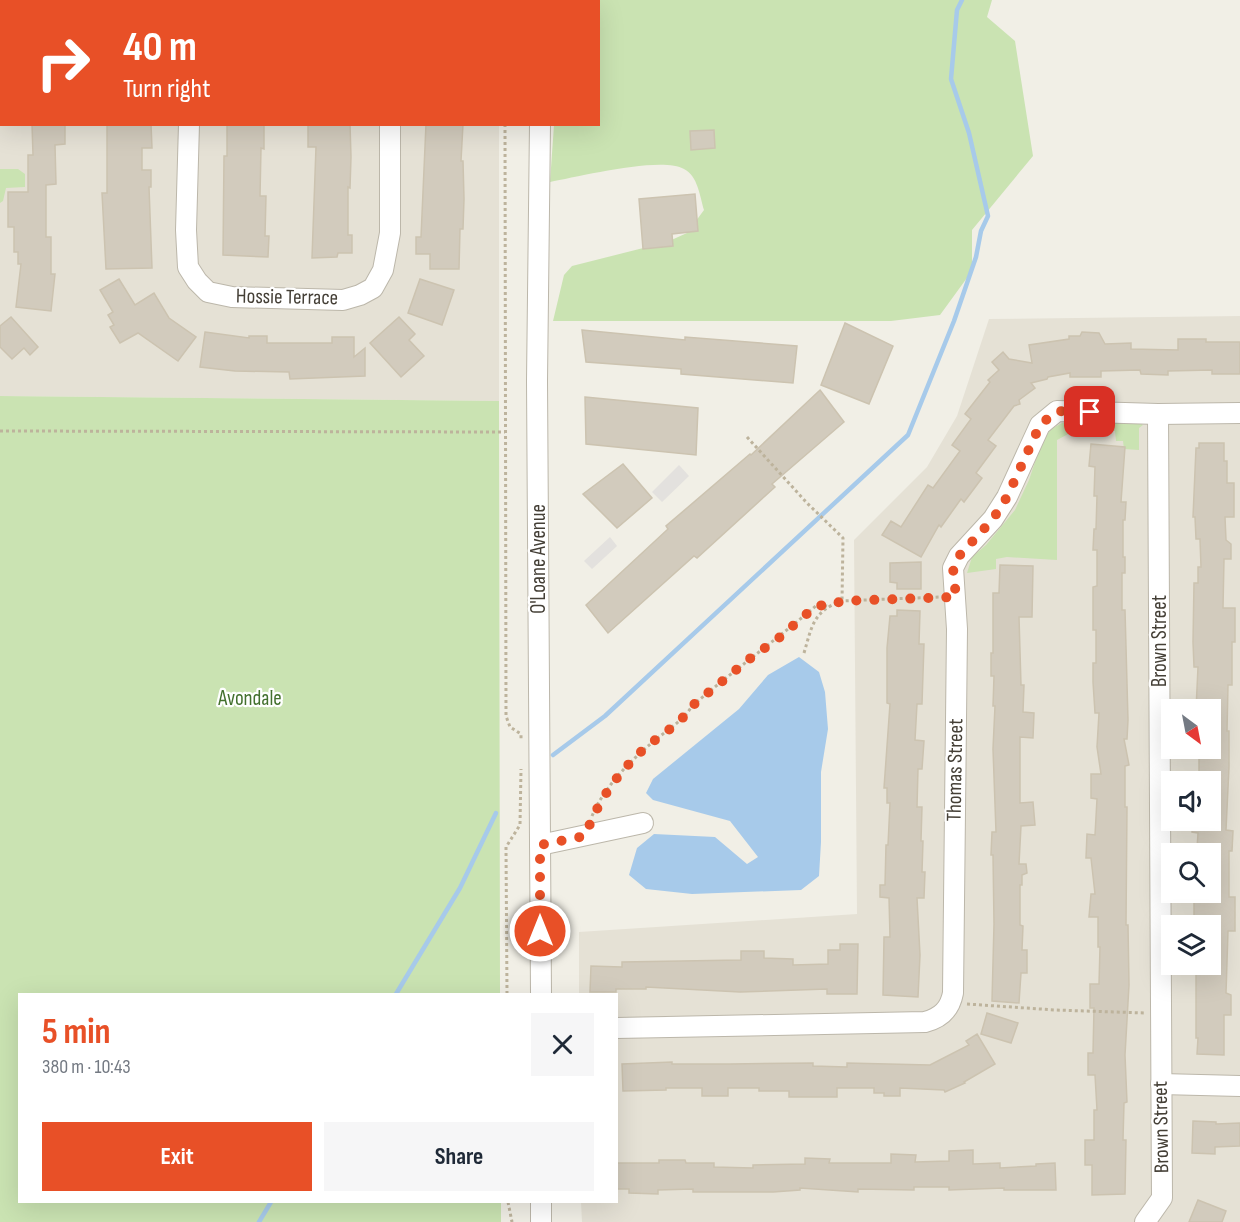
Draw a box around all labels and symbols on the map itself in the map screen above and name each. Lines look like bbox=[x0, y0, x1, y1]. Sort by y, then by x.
street label: Hossie Terrace bbox=[236, 284, 338, 310]
pin bbox=[1064, 386, 1115, 437]
street label: O'Loane Avenue bbox=[526, 504, 551, 614]
street label: Brown Street bbox=[1147, 595, 1172, 687]
park label: Avondale bbox=[217, 686, 282, 711]
north arrow bbox=[1161, 699, 1221, 759]
street label: Thomas Street bbox=[942, 718, 968, 822]
position arrow bbox=[508, 899, 572, 963]
street label: Brown Street bbox=[1148, 1081, 1174, 1173]

